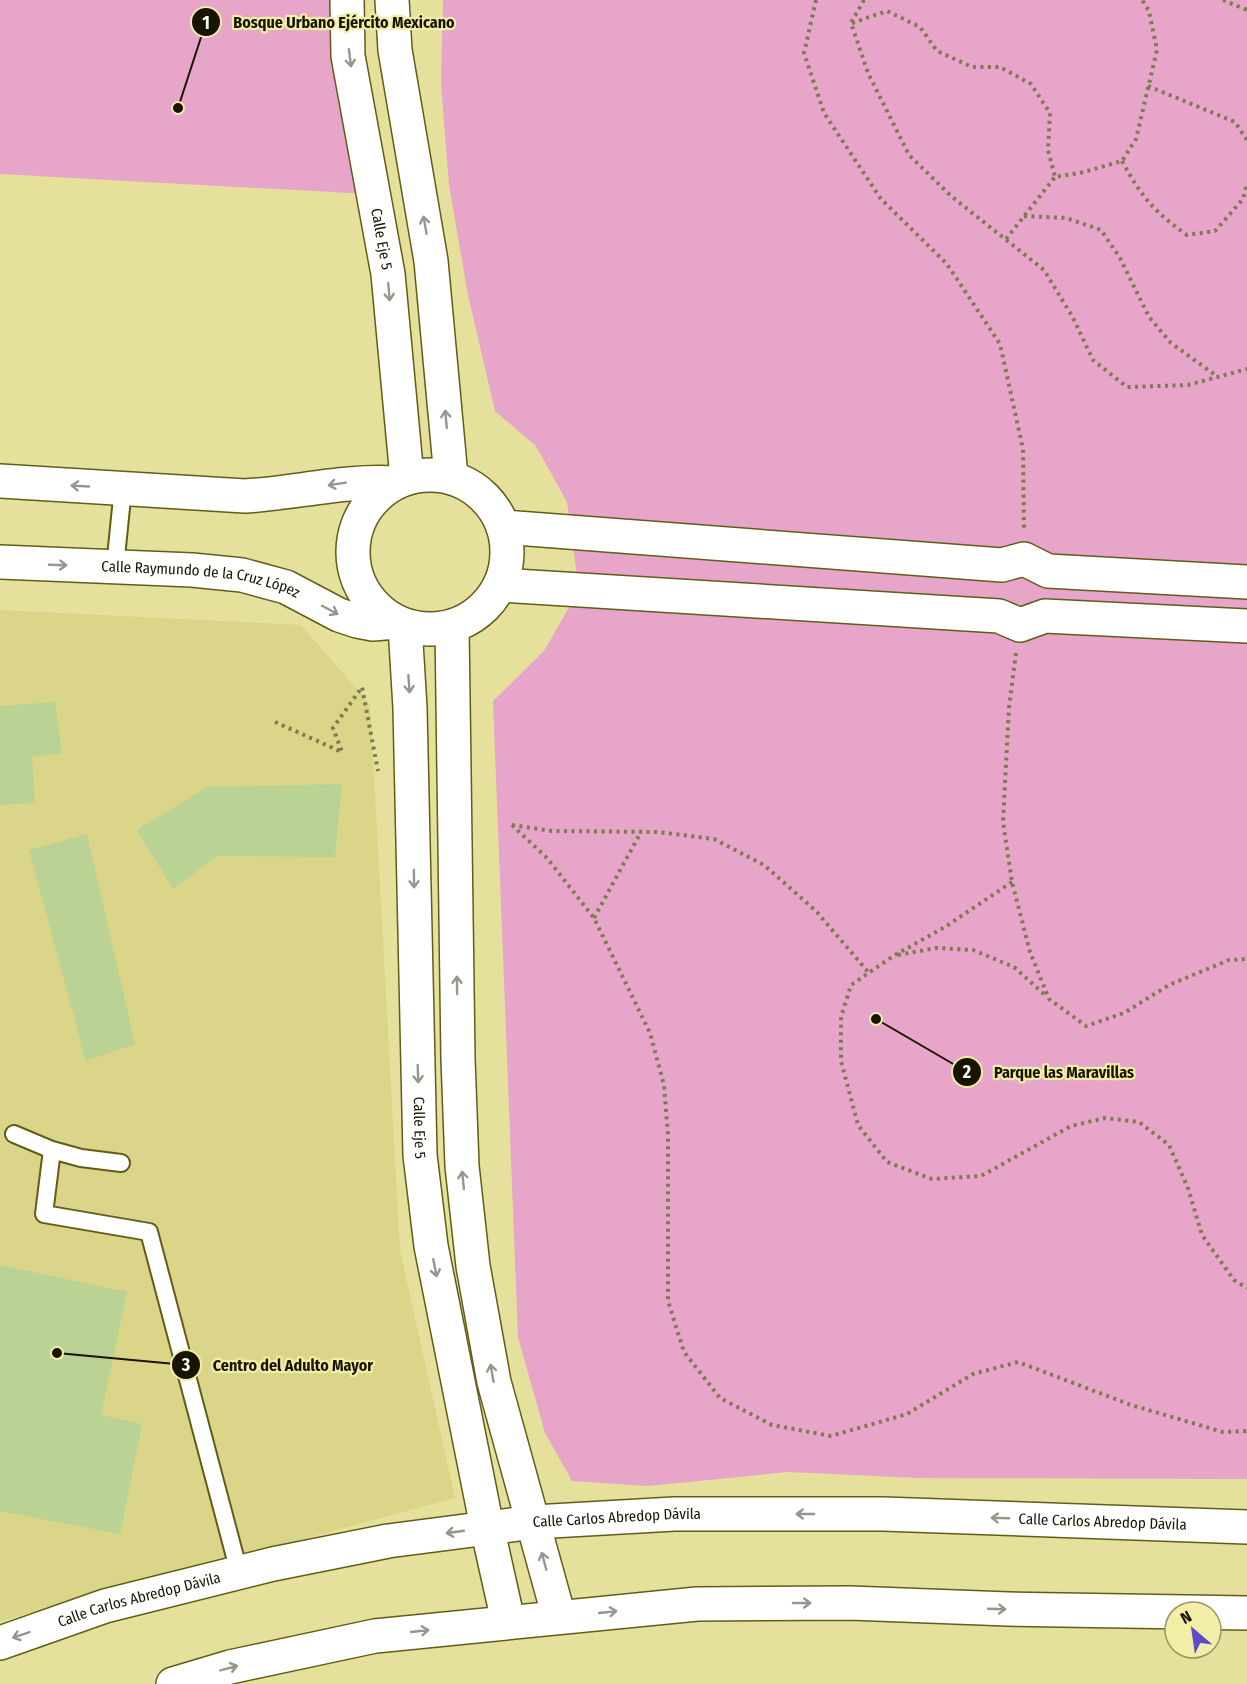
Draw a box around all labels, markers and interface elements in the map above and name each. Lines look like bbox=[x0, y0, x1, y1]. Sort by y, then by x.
callout: Bosque Urbano Ejército Mexicano bbox=[191, 5, 467, 39]
text: 1 bbox=[202, 12, 210, 34]
text: Bosque Urbano Ejército Mexicano bbox=[233, 13, 455, 32]
one-way arrow bbox=[344, 48, 355, 68]
street label: Calle Eje 5 bbox=[367, 207, 396, 271]
one-way arrow bbox=[419, 216, 430, 236]
one-way arrow bbox=[384, 281, 395, 301]
one-way arrow bbox=[440, 409, 451, 429]
one-way arrow bbox=[327, 479, 347, 490]
one-way arrow bbox=[70, 480, 90, 491]
street label: Calle Raymundo de la Cruz López bbox=[101, 557, 303, 602]
one-way arrow bbox=[48, 559, 68, 570]
one-way arrow bbox=[320, 605, 338, 616]
one-way arrow bbox=[404, 674, 415, 694]
one-way arrow bbox=[408, 869, 420, 889]
one-way arrow bbox=[451, 976, 463, 996]
callout: Parque las Maravillas bbox=[952, 1055, 1146, 1089]
text: 2 bbox=[962, 1061, 971, 1083]
text: Parque las Maravillas bbox=[994, 1063, 1134, 1082]
one-way arrow bbox=[412, 1064, 423, 1084]
street label: Calle Eje 5 bbox=[410, 1096, 429, 1160]
one-way arrow bbox=[457, 1171, 468, 1190]
one-way arrow bbox=[430, 1258, 441, 1277]
callout: Centro del Adulto Mayor bbox=[171, 1348, 385, 1382]
text: 3 bbox=[181, 1354, 191, 1376]
text: Centro del Adulto Mayor bbox=[213, 1356, 373, 1375]
one-way arrow bbox=[486, 1363, 497, 1383]
street label: Calle Carlos Abredop Dávila bbox=[532, 1505, 701, 1531]
one-way arrow bbox=[795, 1508, 815, 1520]
street label: Calle Carlos Abredop Dávila bbox=[1018, 1510, 1187, 1534]
one-way arrow bbox=[990, 1513, 1010, 1524]
one-way arrow bbox=[446, 1526, 465, 1537]
one-way arrow bbox=[538, 1552, 549, 1571]
street label: Calle Carlos Abredop Dávila bbox=[55, 1568, 222, 1631]
one-way arrow bbox=[792, 1597, 812, 1609]
north arrow bbox=[1163, 1600, 1223, 1660]
one-way arrow bbox=[987, 1603, 1007, 1614]
one-way arrow bbox=[597, 1606, 617, 1617]
text: N bbox=[1177, 1607, 1195, 1628]
one-way arrow bbox=[410, 1625, 430, 1636]
one-way arrow bbox=[12, 1631, 31, 1642]
one-way arrow bbox=[219, 1662, 238, 1673]

